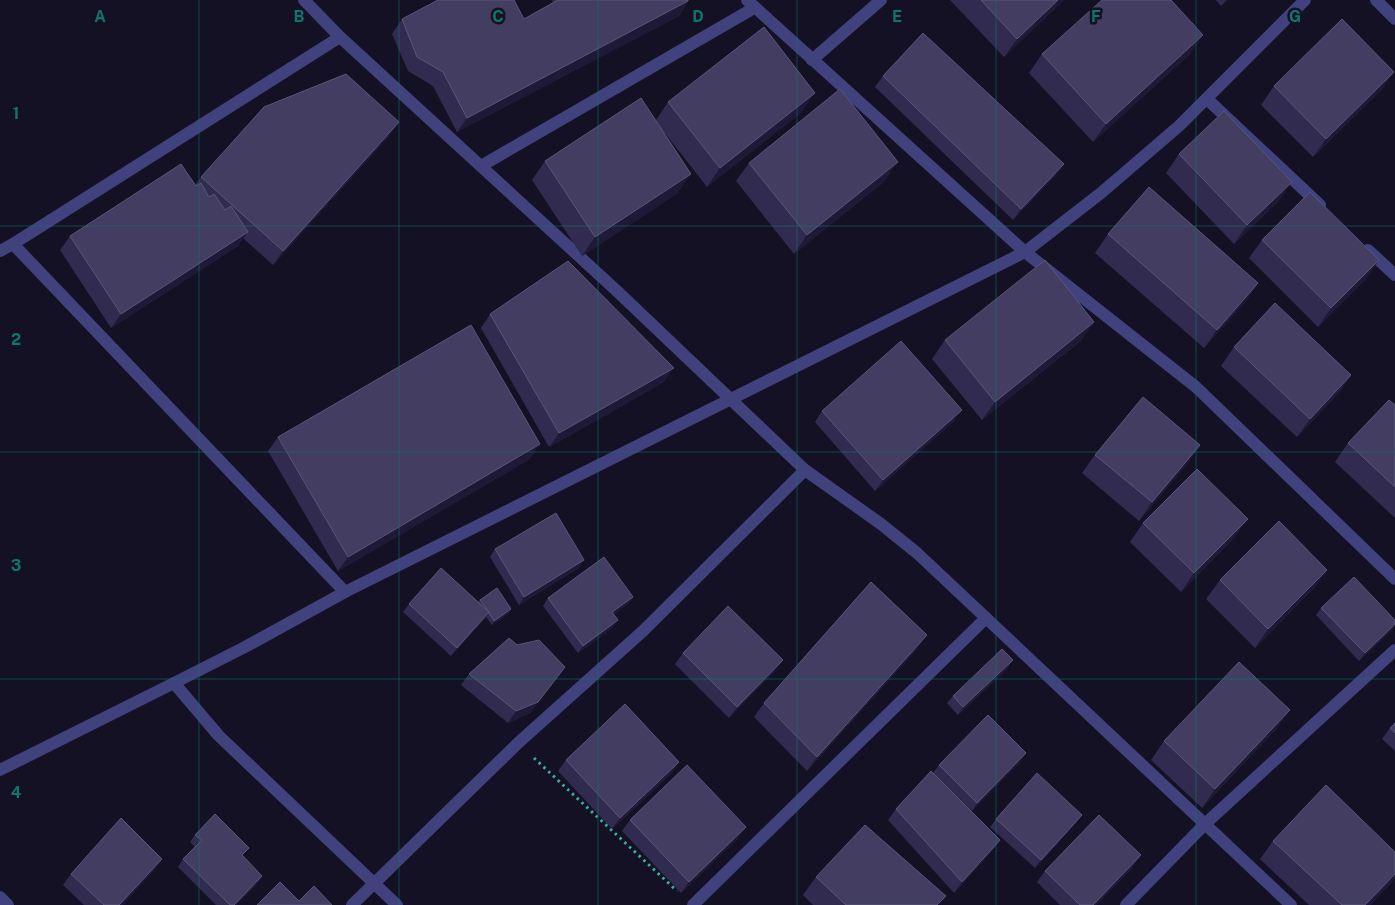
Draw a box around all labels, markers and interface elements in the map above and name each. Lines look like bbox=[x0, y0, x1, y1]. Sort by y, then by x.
text: A bbox=[94, 7, 106, 26]
text: B bbox=[294, 7, 305, 26]
text: C bbox=[492, 7, 504, 26]
text: D bbox=[692, 7, 704, 26]
text: E bbox=[892, 7, 902, 26]
text: F bbox=[1091, 7, 1101, 26]
text: G bbox=[1289, 7, 1301, 26]
text: 1 bbox=[13, 104, 19, 123]
text: 2 bbox=[11, 330, 21, 349]
text: 3 bbox=[11, 556, 21, 575]
text: 4 bbox=[11, 783, 22, 802]

